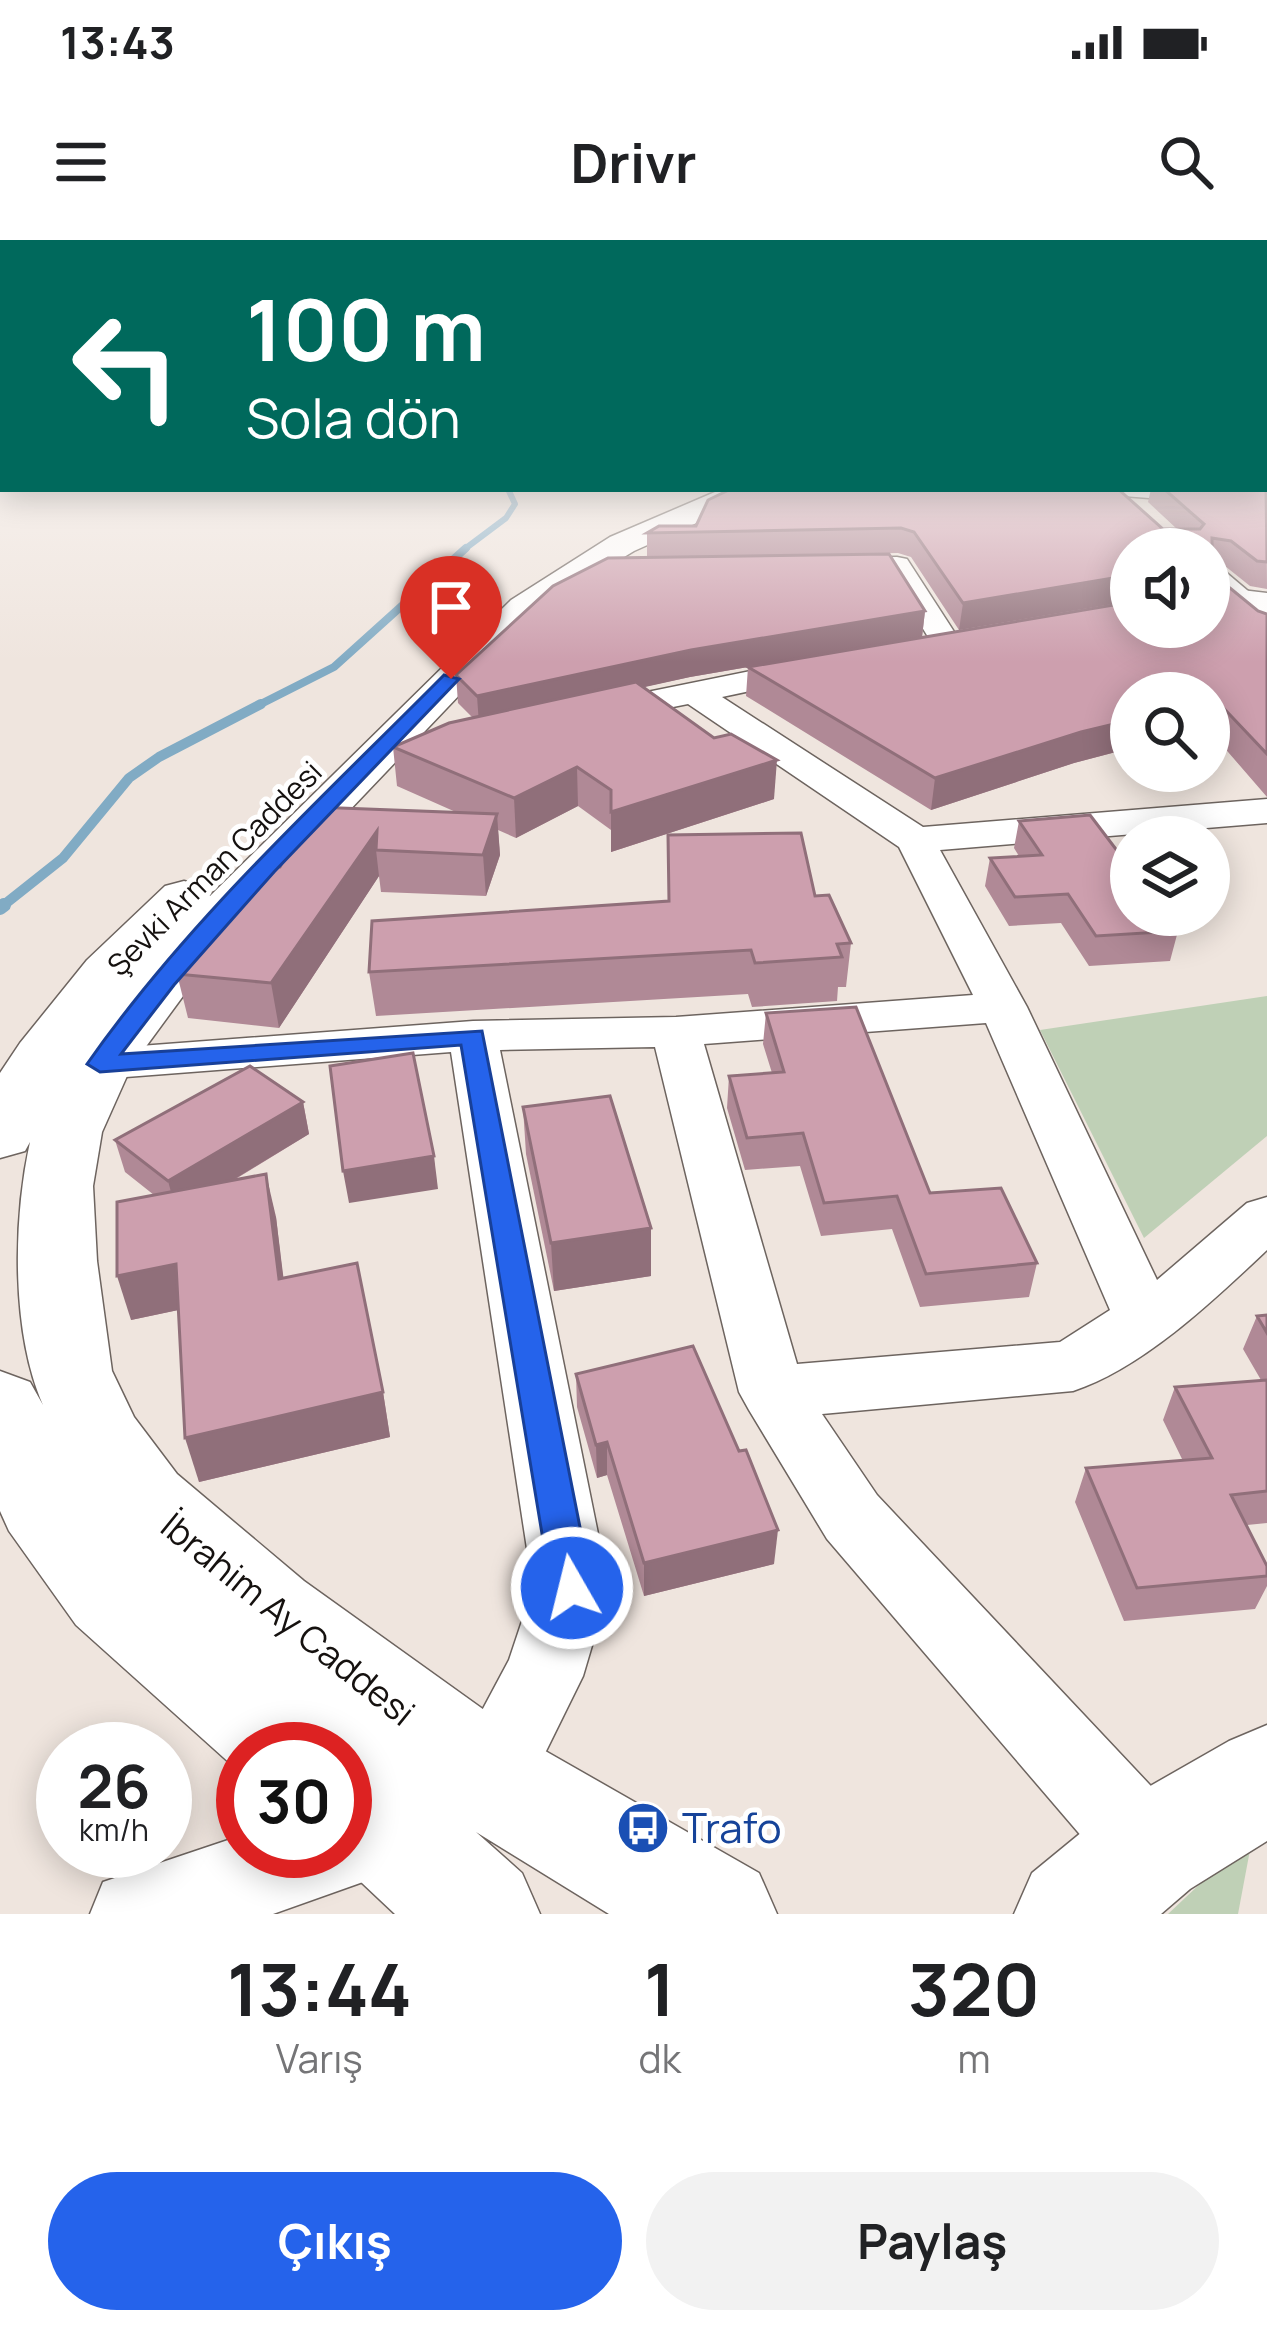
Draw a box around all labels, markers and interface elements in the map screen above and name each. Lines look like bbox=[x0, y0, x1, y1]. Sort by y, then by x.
text: 13:43 bbox=[60, 11, 175, 73]
text: Drivr bbox=[571, 125, 696, 199]
icon: menu bbox=[48, 129, 114, 195]
icon: search bbox=[1153, 129, 1219, 195]
text: 100 m bbox=[246, 271, 486, 386]
icon: left bbox=[48, 288, 204, 444]
text: Sola dön bbox=[246, 380, 461, 454]
map controls bbox=[1110, 528, 1230, 936]
button: sound bbox=[1110, 528, 1230, 648]
pin bbox=[400, 556, 502, 679]
icon: arrive bbox=[418, 574, 484, 640]
button: search bbox=[1110, 672, 1230, 792]
street label: Şevki Arman Caddesi bbox=[98, 752, 330, 984]
button: layers bbox=[1110, 816, 1230, 936]
street label: İbrahim Ay Caddesi bbox=[151, 1501, 426, 1736]
position arrow bbox=[509, 1525, 635, 1651]
speed limit sign: 30 bbox=[216, 1722, 372, 1878]
text: 26 bbox=[77, 1744, 151, 1826]
place label: Trafo bbox=[682, 1798, 781, 1856]
bus stop icon: Trafo bbox=[615, 1800, 671, 1856]
text: km/h bbox=[79, 1809, 149, 1850]
text: 13:44 bbox=[227, 1939, 412, 2038]
text: 1 bbox=[644, 1939, 676, 2038]
text: 320 bbox=[908, 1939, 1040, 2038]
text: Varış bbox=[276, 2031, 363, 2085]
text: dk bbox=[639, 2031, 681, 2085]
text: m bbox=[957, 2031, 991, 2085]
button: Çıkış bbox=[48, 2172, 622, 2310]
button: Paylaş bbox=[646, 2172, 1219, 2310]

